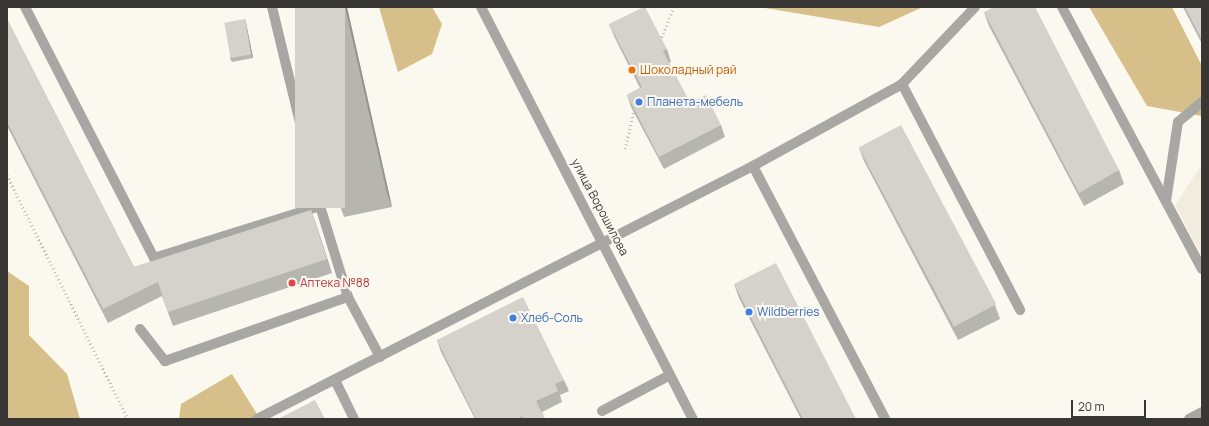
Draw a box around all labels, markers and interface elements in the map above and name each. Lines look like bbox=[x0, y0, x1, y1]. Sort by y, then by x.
place label: Шоколадный рай bbox=[640, 63, 737, 77]
marker: Шоколадный рай bbox=[627, 65, 637, 75]
place label: Планета-мебель bbox=[647, 95, 743, 109]
marker: Планета-мебель bbox=[634, 97, 644, 107]
street label: улица Ворошилова bbox=[568, 156, 632, 258]
place label: Аптека №88 bbox=[300, 276, 370, 290]
marker: Аптека №88 bbox=[287, 278, 297, 288]
place label: Wildberries bbox=[757, 305, 820, 319]
marker: Wildberries bbox=[744, 307, 754, 317]
place label: Хлеб-Соль bbox=[521, 311, 583, 325]
marker: Хлеб-Соль bbox=[508, 313, 518, 323]
scale bar bbox=[1073, 392, 1148, 418]
text: 20 m bbox=[1078, 398, 1105, 415]

